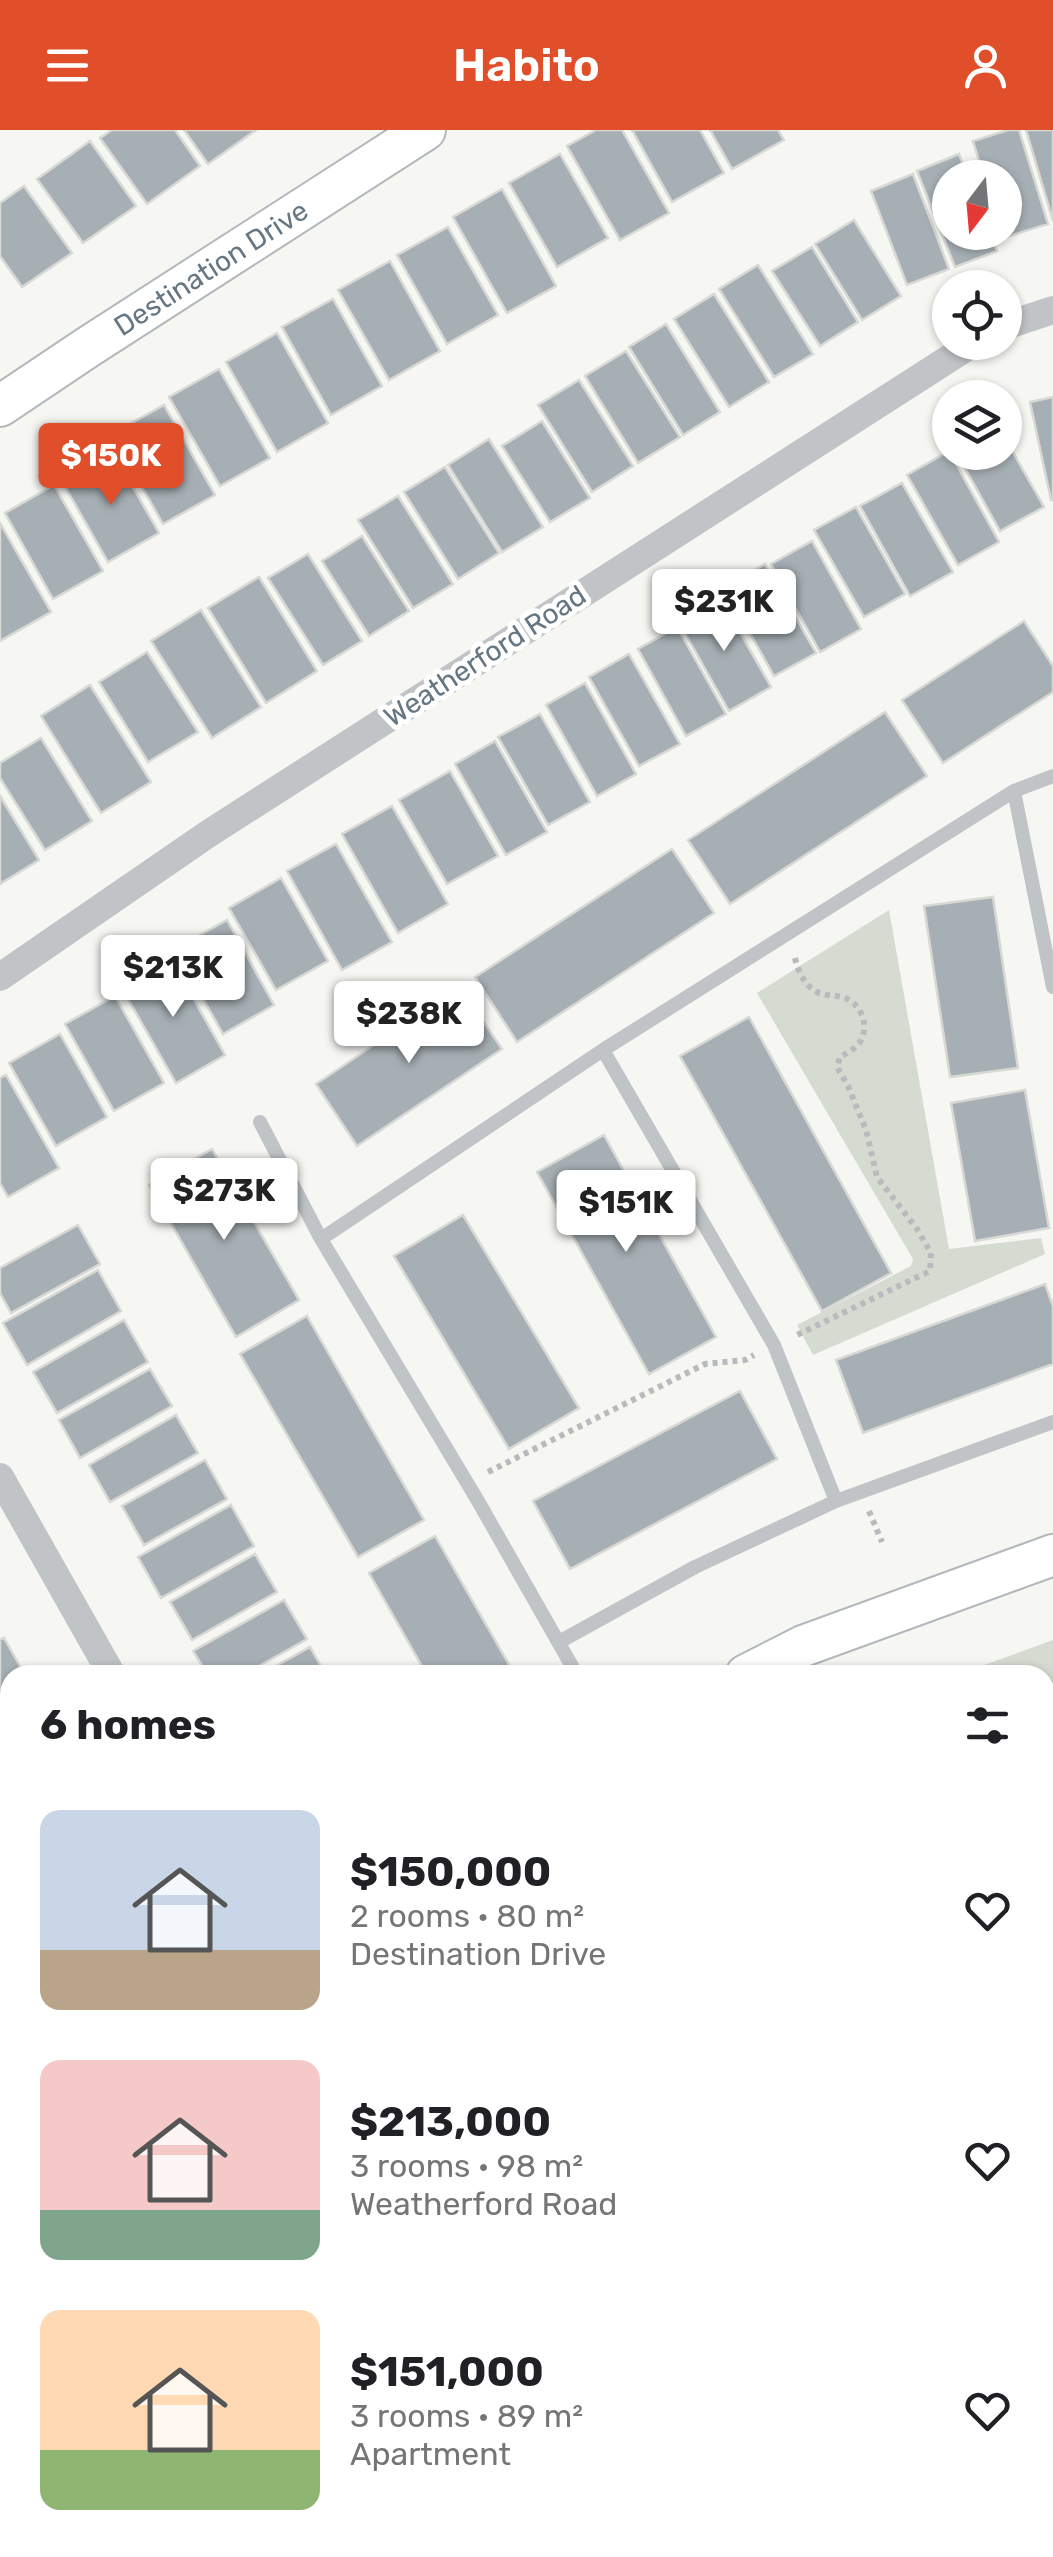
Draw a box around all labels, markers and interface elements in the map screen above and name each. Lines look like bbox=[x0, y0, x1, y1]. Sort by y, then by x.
icon: menu bbox=[40, 38, 95, 93]
icon: person bbox=[958, 38, 1013, 93]
text: Habito bbox=[453, 39, 600, 92]
north arrow bbox=[932, 160, 1022, 250]
map controls bbox=[932, 160, 1022, 470]
street label: Destination Drive bbox=[108, 193, 314, 343]
button: locate bbox=[932, 270, 1022, 360]
button: layers bbox=[932, 380, 1022, 470]
pin: $150K bbox=[41, 423, 181, 508]
text: $150K bbox=[61, 436, 161, 474]
pin: $231K bbox=[654, 569, 794, 654]
street label: Weatherford Road bbox=[378, 578, 592, 734]
text: $231K bbox=[674, 582, 774, 620]
pin: $213K bbox=[103, 935, 243, 1020]
text: $213K bbox=[123, 948, 223, 986]
pin: $238K bbox=[339, 981, 479, 1066]
text: $238K bbox=[356, 994, 462, 1032]
pin: $273K bbox=[154, 1158, 294, 1243]
pin: $151K bbox=[556, 1170, 696, 1255]
text: $273K bbox=[173, 1171, 275, 1209]
text: $151K bbox=[579, 1183, 673, 1221]
icon: filters bbox=[960, 1698, 1015, 1753]
text: 6 homes bbox=[40, 1700, 216, 1750]
text: $150,000 bbox=[350, 1847, 551, 1897]
icon: home bbox=[120, 1850, 240, 1970]
icon: heart bbox=[960, 1883, 1015, 1938]
text: 2 rooms · 80 m² bbox=[350, 1897, 584, 1935]
text: Destination Drive bbox=[350, 1935, 606, 1973]
text: $213,000 bbox=[350, 2097, 551, 2147]
icon: home bbox=[120, 2100, 240, 2220]
icon: heart bbox=[960, 2133, 1015, 2188]
text: 3 rooms · 98 m² bbox=[350, 2147, 583, 2185]
text: Weatherford Road bbox=[350, 2185, 617, 2223]
text: $151,000 bbox=[350, 2347, 544, 2397]
icon: home bbox=[120, 2350, 240, 2470]
icon: heart bbox=[960, 2383, 1015, 2438]
text: 3 rooms · 89 m² bbox=[350, 2397, 583, 2435]
text: Apartment bbox=[350, 2435, 511, 2473]

